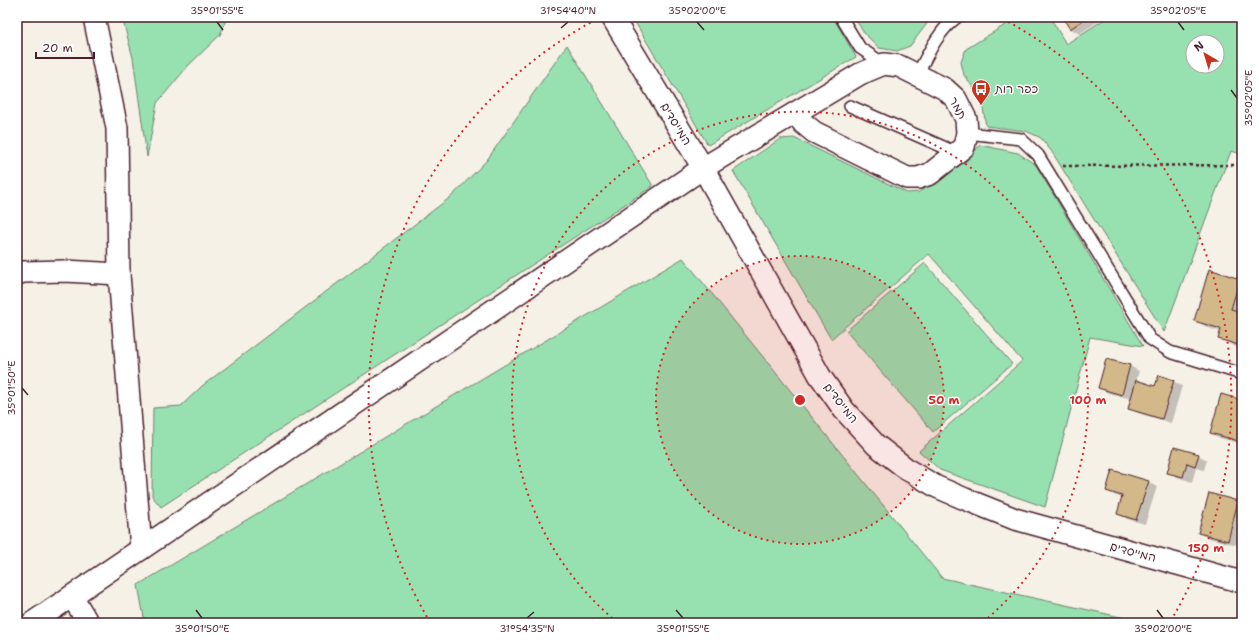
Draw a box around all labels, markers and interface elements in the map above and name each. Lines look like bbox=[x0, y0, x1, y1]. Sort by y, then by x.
text: 35°01'55"E bbox=[190, 4, 244, 17]
text: 31°54'40"N bbox=[540, 4, 596, 17]
text: 35°02'00"E bbox=[668, 4, 726, 17]
text: 35°02'05"E bbox=[1150, 4, 1206, 17]
scale bar bbox=[36, 34, 94, 60]
north arrow bbox=[1185, 34, 1225, 74]
text: N bbox=[1191, 38, 1207, 55]
text: 20 m bbox=[42, 40, 73, 56]
text: 35°02'05"E bbox=[1242, 70, 1255, 126]
bus stop icon: כפר רות bbox=[970, 78, 992, 106]
place label: כפר רות bbox=[994, 81, 1039, 97]
street label: תמר bbox=[945, 94, 971, 122]
street label: המייסדים bbox=[657, 100, 695, 148]
text: 35°01'50"E bbox=[5, 361, 18, 415]
street label: המייסדים bbox=[820, 380, 862, 426]
text: 50 m bbox=[929, 392, 960, 408]
text: 100 m bbox=[1070, 392, 1107, 408]
centre of rings bbox=[793, 393, 807, 407]
street label: המייסדים bbox=[1108, 538, 1158, 566]
text: 150 m bbox=[1188, 540, 1224, 556]
text: 35°01'50"E bbox=[175, 622, 229, 635]
text: 31°54'35"N bbox=[499, 622, 555, 635]
text: 35°01'55"E bbox=[656, 622, 710, 635]
text: 35°02'00"E bbox=[1134, 622, 1192, 635]

